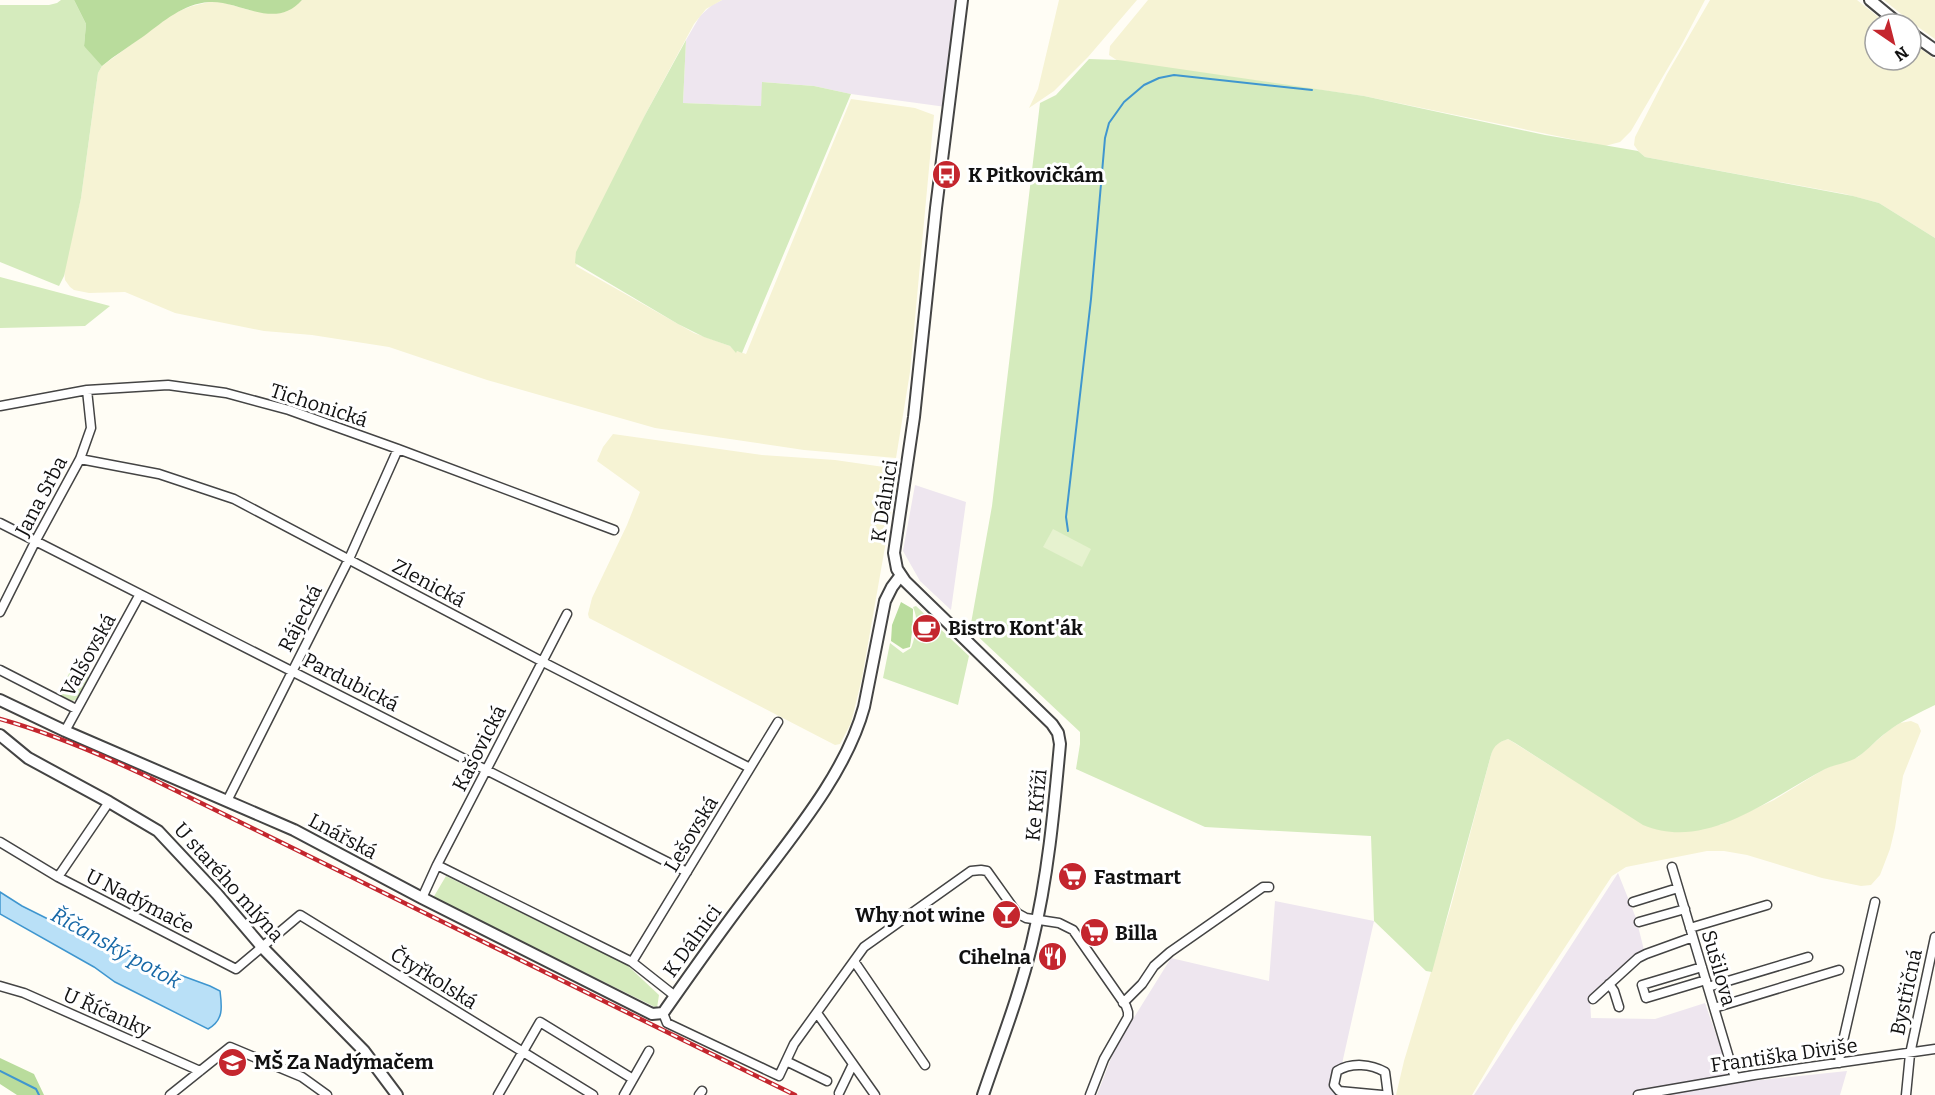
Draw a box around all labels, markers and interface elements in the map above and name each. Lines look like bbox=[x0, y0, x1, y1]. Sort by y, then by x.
north arrow bbox=[1863, 12, 1923, 72]
text: N bbox=[1891, 43, 1912, 65]
bus stop icon: K Pitkovičkám bbox=[931, 159, 963, 191]
place label: K Pitkovičkám bbox=[968, 163, 1104, 187]
street label: Tichonická bbox=[267, 378, 371, 432]
street label: Jana Srba bbox=[9, 452, 72, 541]
street label: K Dálnici bbox=[866, 458, 902, 544]
street label: Zlenická bbox=[388, 554, 470, 612]
street label: Rájecká bbox=[273, 581, 328, 656]
street label: Valšovská bbox=[55, 609, 121, 701]
cafe icon: Bistro Kont'ák bbox=[911, 612, 943, 644]
place label: Bistro Kont'ák bbox=[948, 616, 1083, 640]
street label: Pardubická bbox=[299, 648, 403, 716]
street label: Kašovická bbox=[447, 701, 511, 795]
street label: Ke Kříži bbox=[1020, 768, 1052, 842]
street label: Lešovská bbox=[659, 792, 723, 876]
street label: Lnářská bbox=[305, 808, 381, 864]
street label: U starého mlýna bbox=[169, 817, 289, 947]
supermarket icon: Fastmart bbox=[1057, 861, 1089, 893]
street label: U Nadýmače bbox=[82, 863, 198, 939]
place label: Fastmart bbox=[1094, 865, 1181, 889]
bar icon: Why not wine bbox=[990, 899, 1022, 931]
street label: K Dálnici bbox=[658, 900, 726, 982]
water label: Říčanský potok bbox=[47, 902, 186, 995]
place label: Why not wine bbox=[855, 903, 985, 927]
supermarket icon: Billa bbox=[1078, 917, 1110, 949]
place label: Billa bbox=[1115, 921, 1158, 945]
street label: Sušilova bbox=[1697, 927, 1741, 1009]
restaurant icon: Cihelna bbox=[1036, 941, 1068, 973]
street label: Čtyřkolská bbox=[386, 942, 482, 1014]
place label: Cihelna bbox=[958, 945, 1031, 969]
street label: Bystřičná bbox=[1885, 947, 1927, 1037]
street label: U Říčanky bbox=[60, 982, 155, 1042]
street label: Františka Diviše bbox=[1709, 1033, 1859, 1077]
school or university icon: MŠ Za Nadýmačem bbox=[217, 1046, 249, 1078]
place label: MŠ Za Nadýmačem bbox=[254, 1049, 434, 1074]

